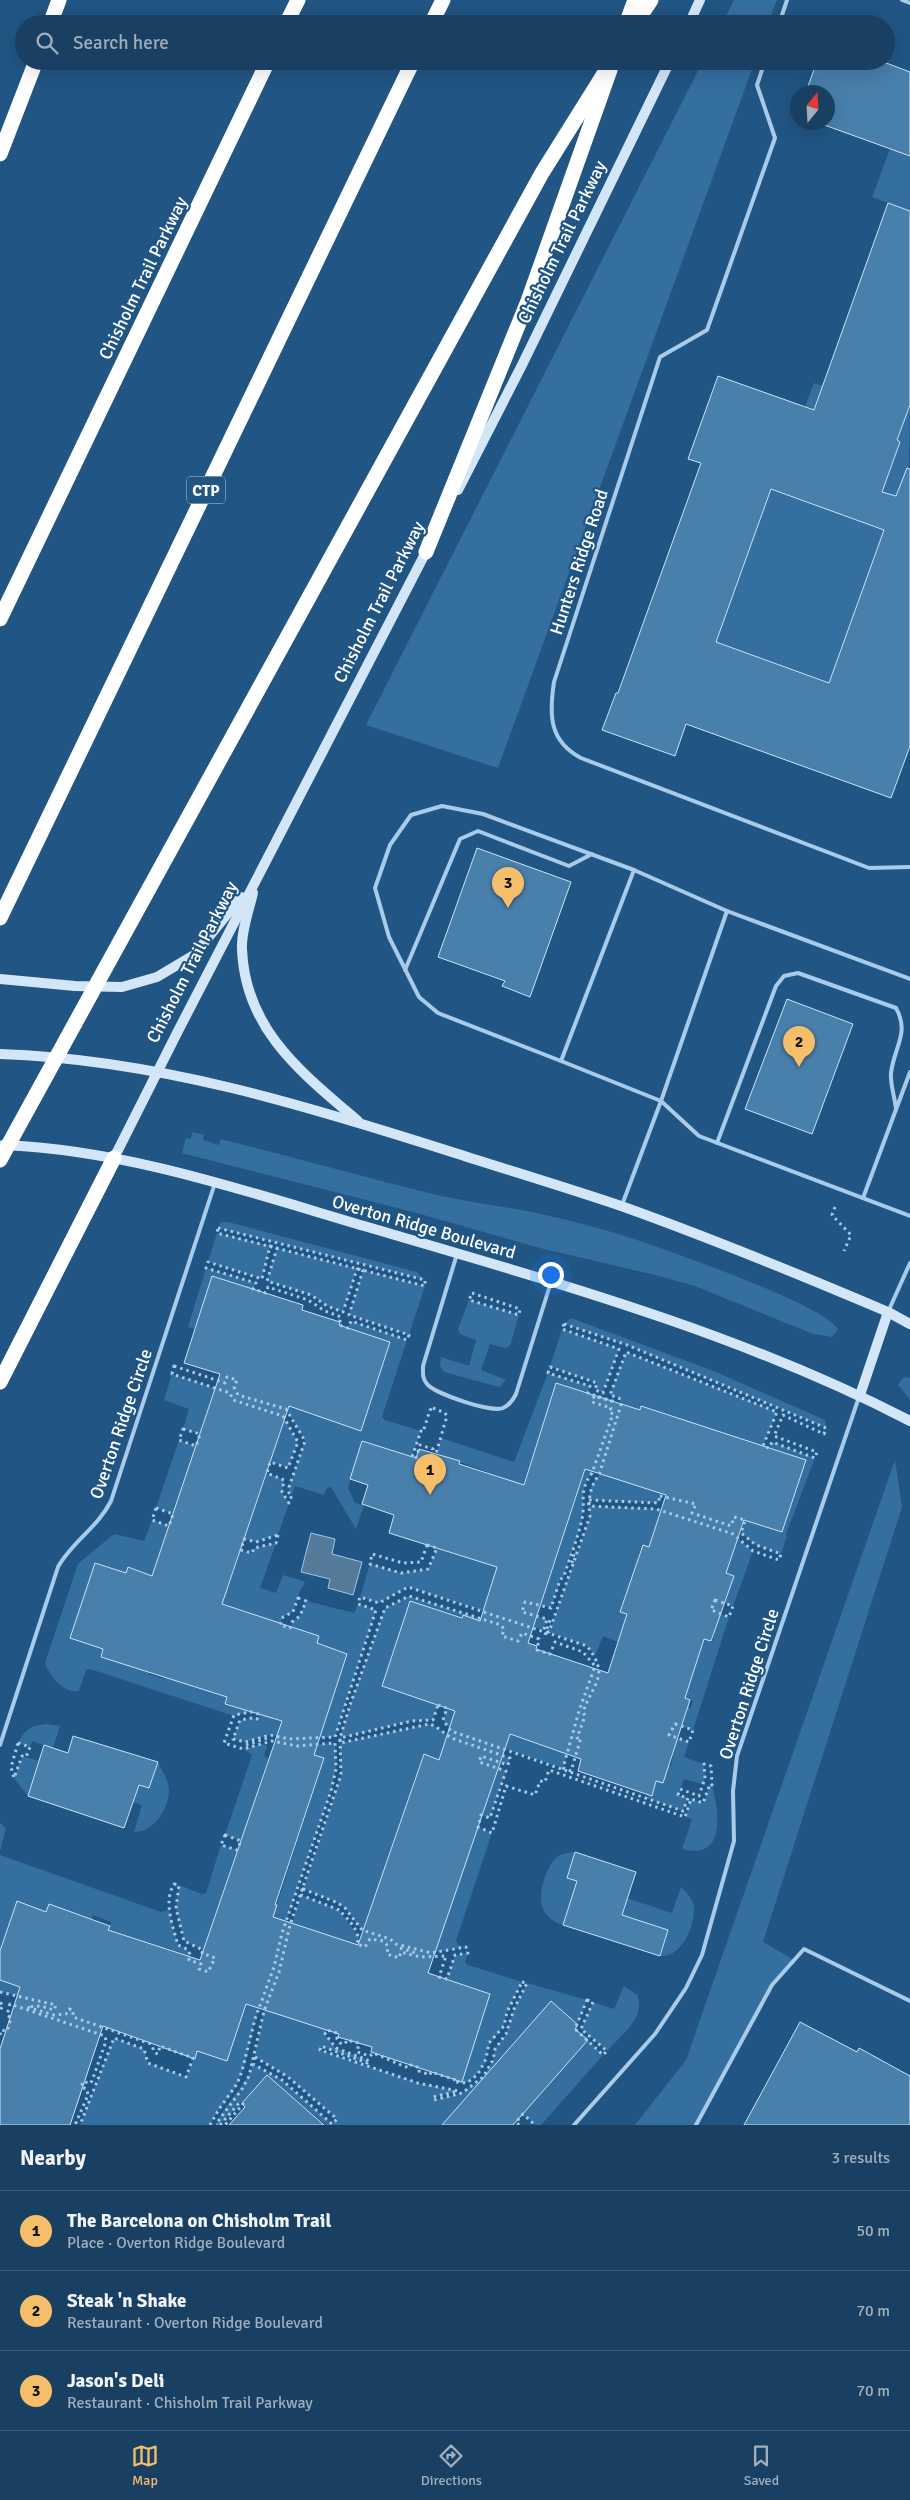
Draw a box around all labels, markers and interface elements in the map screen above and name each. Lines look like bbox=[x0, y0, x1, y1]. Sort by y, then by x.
search box bbox=[15, 15, 895, 70]
icon: search bbox=[33, 29, 61, 57]
text: Search here bbox=[73, 31, 169, 55]
north arrow bbox=[790, 85, 835, 130]
street label: Chisholm Trail Parkway bbox=[513, 156, 611, 327]
street label: Chisholm Trail Parkway bbox=[94, 192, 192, 363]
road number: CTP bbox=[187, 476, 225, 504]
street label: Hunters Ridge Road bbox=[545, 486, 613, 638]
street label: Chisholm Trail Parkway bbox=[329, 517, 430, 687]
pin: 3 bbox=[492, 867, 524, 908]
street label: Chisholm Trail Parkway bbox=[142, 877, 243, 1047]
pin: 2 bbox=[783, 1026, 815, 1067]
street label: Overton Ridge Boulevard bbox=[330, 1190, 518, 1264]
your location bbox=[538, 1262, 564, 1288]
street label: Overton Ridge Circle bbox=[85, 1346, 157, 1502]
pin: 1 bbox=[414, 1454, 446, 1495]
street label: Overton Ridge Circle bbox=[714, 1606, 784, 1762]
text: Nearby bbox=[20, 2145, 86, 2171]
text: 3 results bbox=[831, 2148, 890, 2168]
text: The Barcelona on Chisholm Trail bbox=[67, 2209, 331, 2233]
text: 1 bbox=[32, 2221, 40, 2241]
text: 50 m bbox=[856, 2221, 890, 2241]
text: Place · Overton Ridge Boulevard bbox=[67, 2233, 285, 2253]
text: Steak 'n Shake bbox=[67, 2289, 187, 2313]
text: 2 bbox=[32, 2301, 40, 2321]
text: 70 m bbox=[856, 2301, 890, 2321]
text: Restaurant · Overton Ridge Boulevard bbox=[67, 2313, 323, 2333]
text: Jason's Deli bbox=[67, 2369, 165, 2393]
text: 3 bbox=[32, 2381, 40, 2401]
text: 70 m bbox=[856, 2381, 890, 2401]
text: Restaurant · Chisholm Trail Parkway bbox=[67, 2393, 313, 2413]
tab: Map bbox=[131, 2442, 159, 2489]
tab: Directions bbox=[421, 2442, 482, 2489]
tab: Saved bbox=[744, 2442, 779, 2489]

